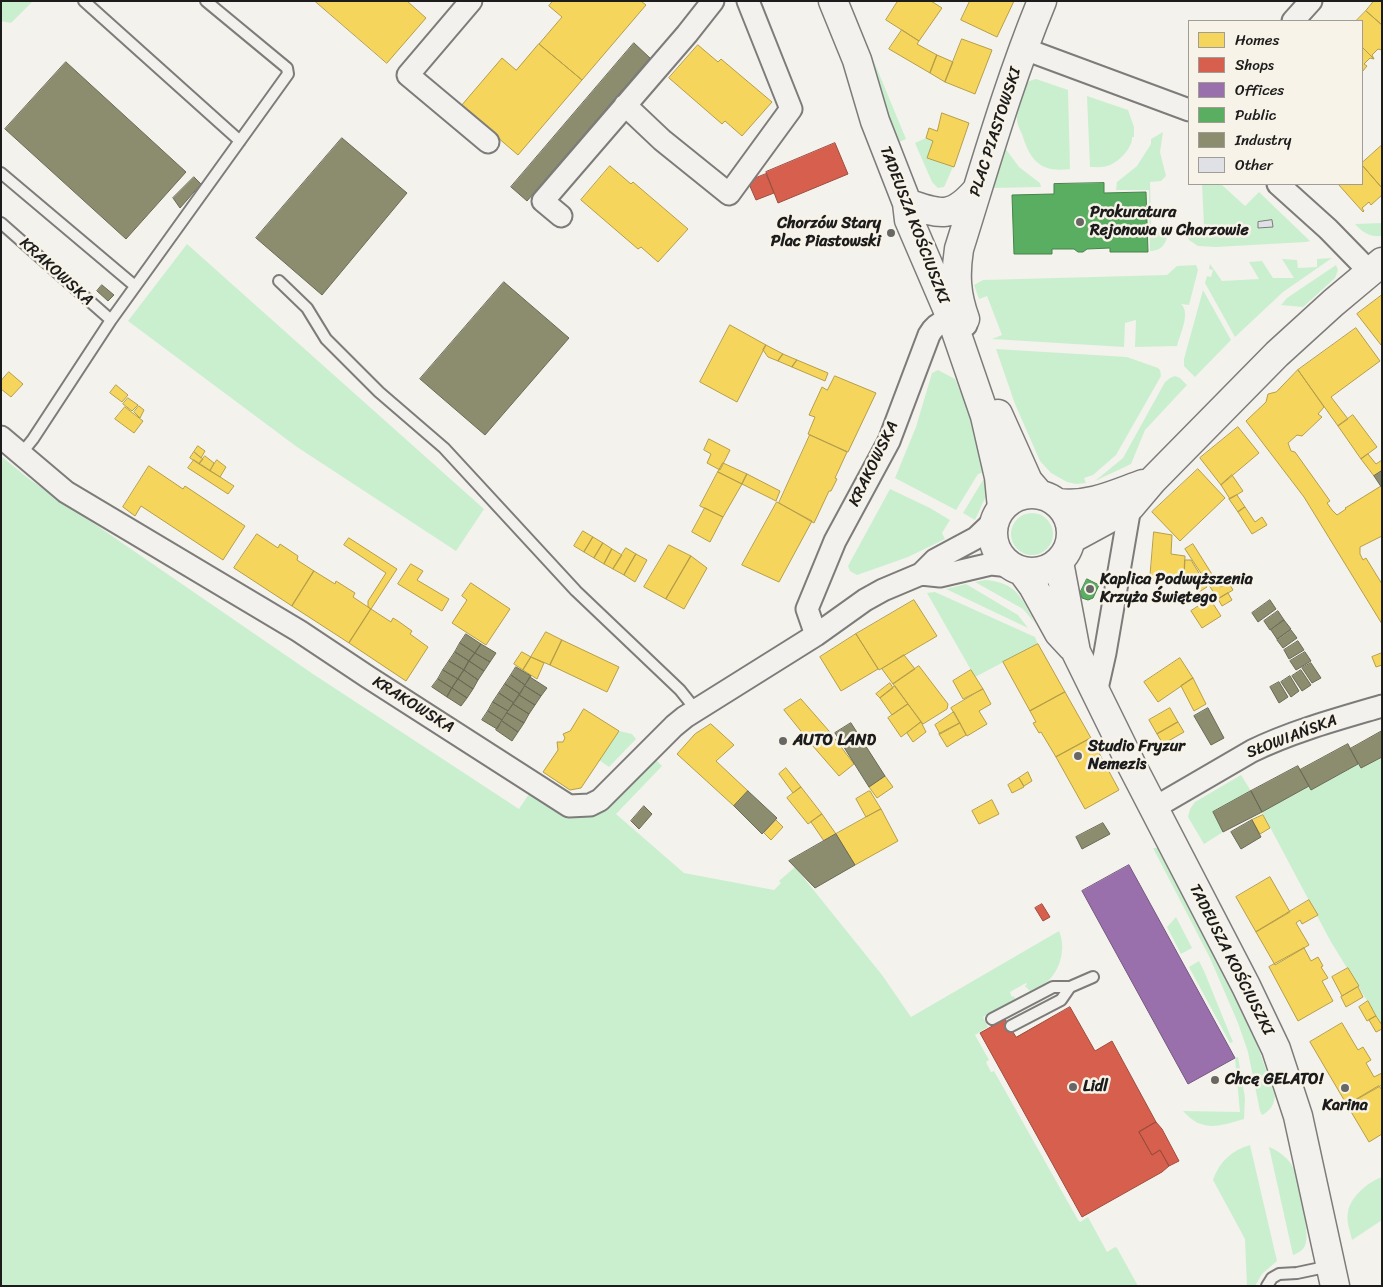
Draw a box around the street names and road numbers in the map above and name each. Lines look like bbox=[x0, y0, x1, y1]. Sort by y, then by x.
street label: PLAC PIASTOWSKI bbox=[966, 65, 1026, 199]
street label: TADEUSZA KOŚCIUSZKI bbox=[875, 144, 953, 306]
street label: KRAKOWSKA bbox=[15, 234, 97, 310]
street label: KRAKOWSKA bbox=[845, 418, 903, 510]
street label: KRAKOWSKA bbox=[369, 672, 457, 738]
street label: SŁOWIAŃSKA bbox=[1244, 711, 1340, 763]
street label: TADEUSZA KOŚCIUSZKI bbox=[1185, 881, 1277, 1039]

